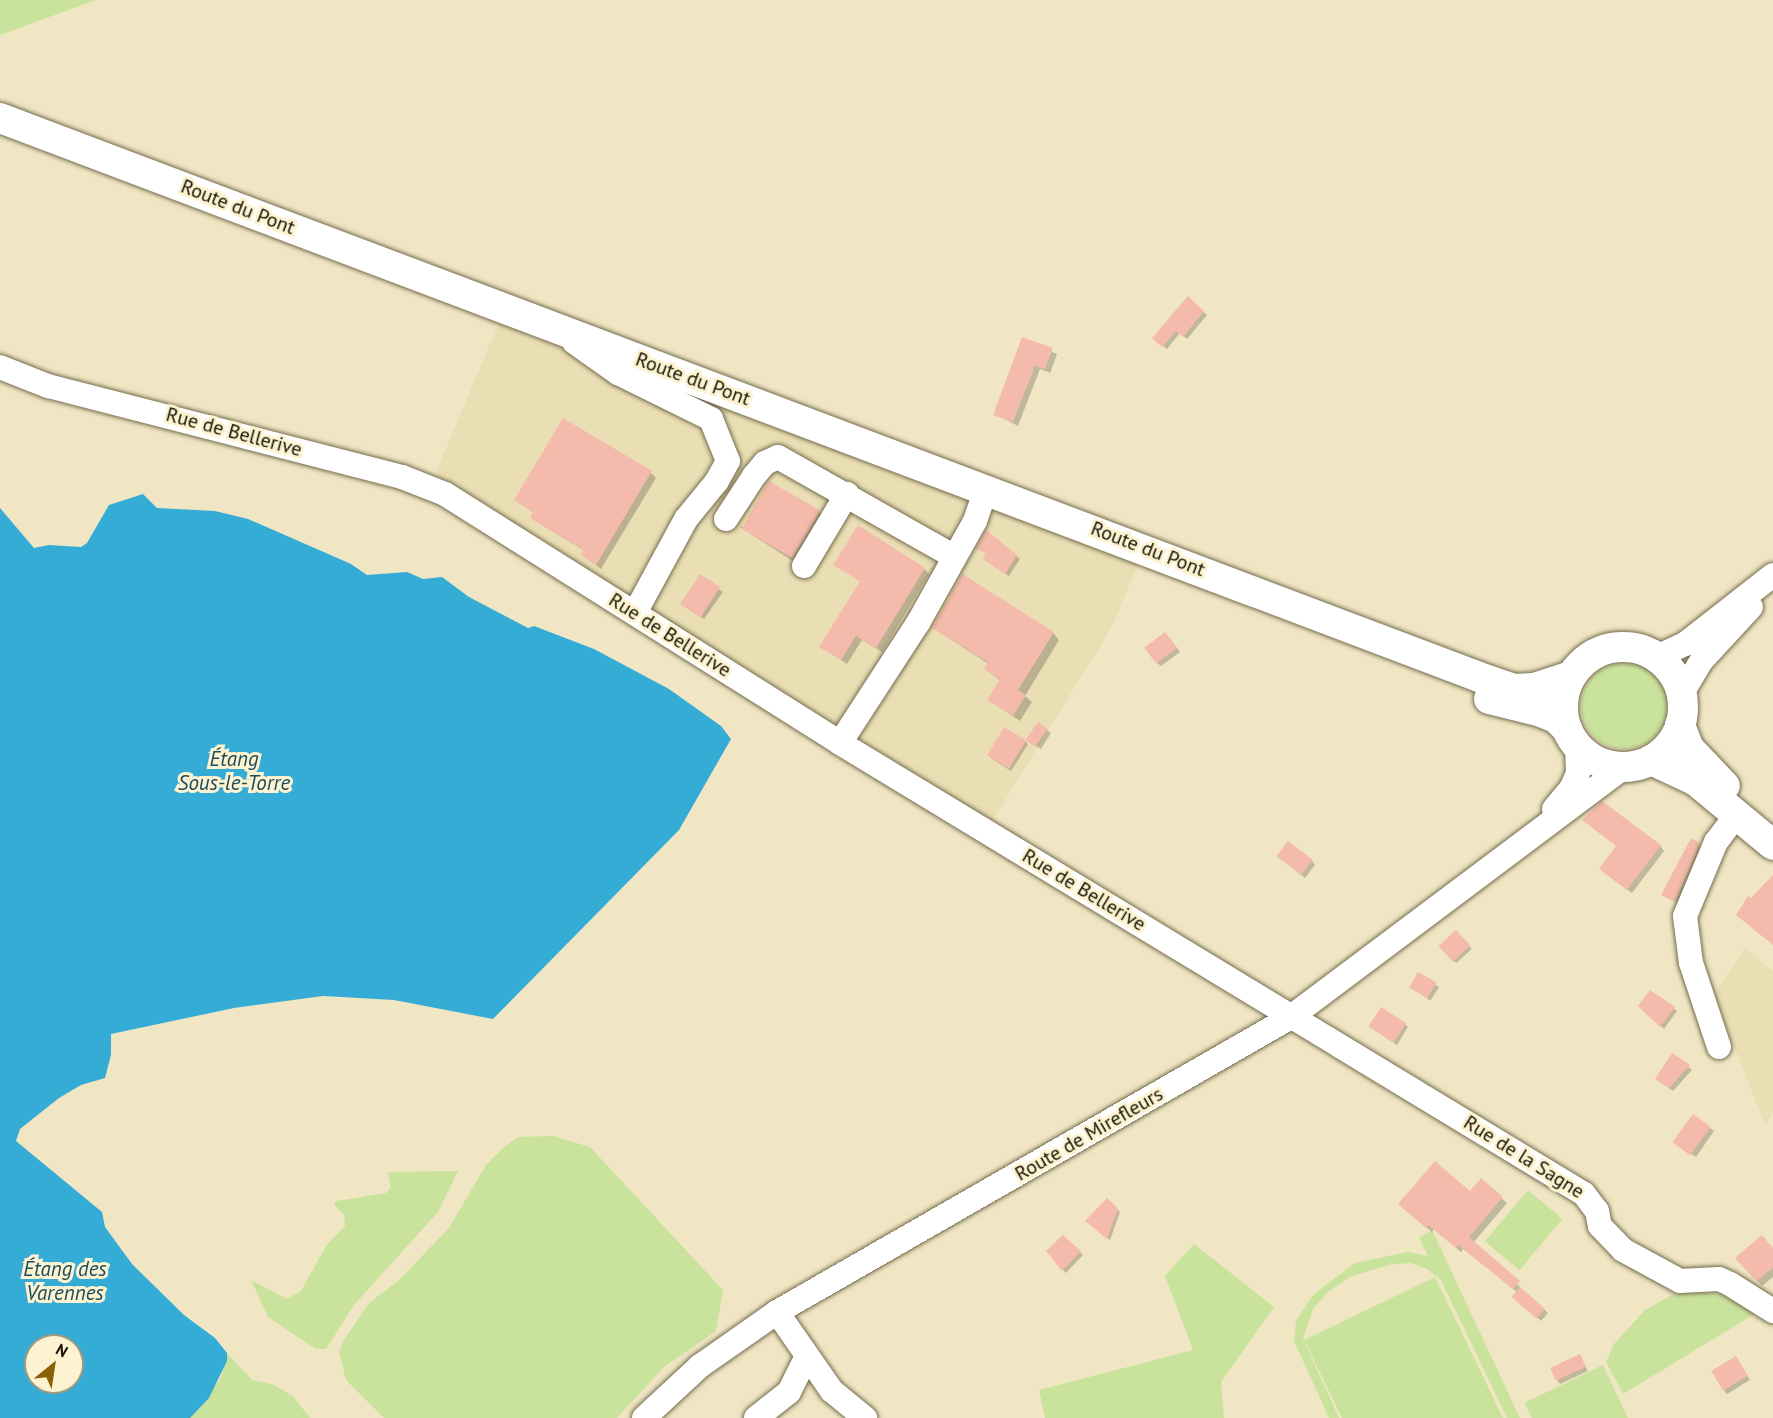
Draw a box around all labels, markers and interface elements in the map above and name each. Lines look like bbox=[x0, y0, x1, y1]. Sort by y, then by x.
street label: Route du Pont bbox=[178, 174, 298, 240]
street label: Route du Pont bbox=[632, 347, 754, 411]
street label: Rue de Bellerive bbox=[163, 402, 305, 462]
street label: Route du Pont bbox=[1088, 516, 1208, 582]
street label: Rue de Bellerive bbox=[604, 588, 736, 682]
water label: Étang Sous-le-Torre bbox=[178, 746, 290, 796]
street label: Rue de Bellerive bbox=[1018, 844, 1150, 936]
street label: Route de Mirefleurs bbox=[1011, 1082, 1167, 1186]
street label: Rue de la Sagne bbox=[1459, 1110, 1589, 1204]
water label: Étang des Varennes bbox=[23, 1256, 107, 1306]
north arrow bbox=[24, 1334, 84, 1394]
text: N bbox=[52, 1339, 72, 1361]

